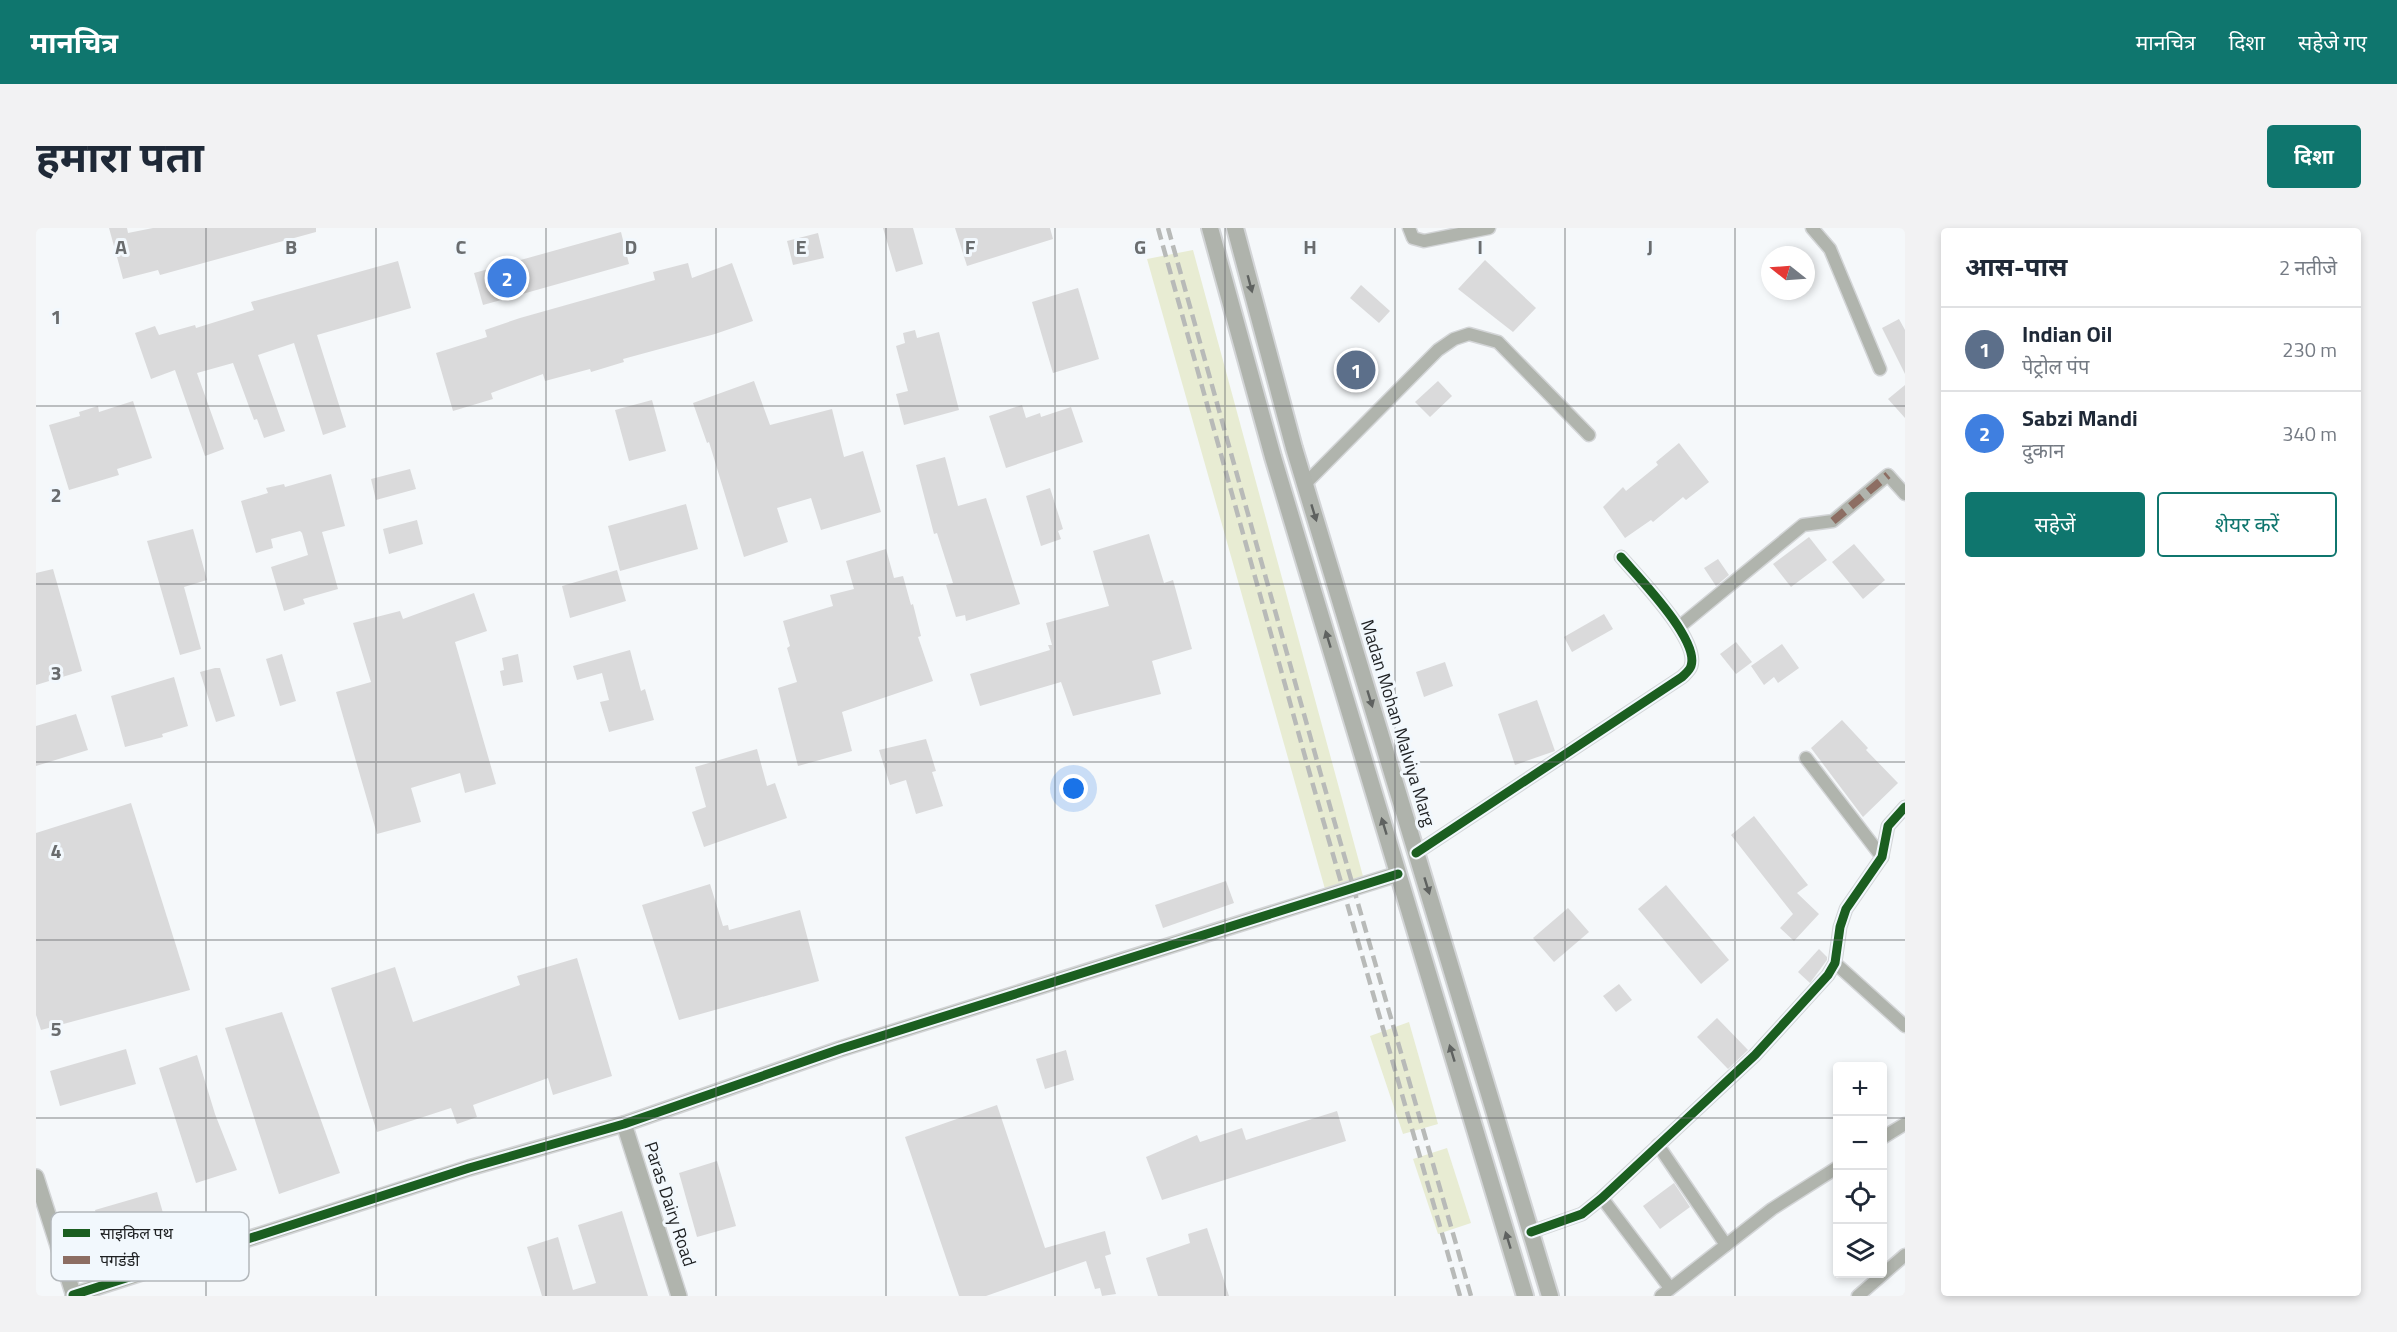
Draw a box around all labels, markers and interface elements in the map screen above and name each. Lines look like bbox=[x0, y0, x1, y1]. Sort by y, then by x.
text: मानचित्र bbox=[30, 21, 118, 64]
text: मानचित्र bbox=[2136, 26, 2196, 58]
text: दिशा bbox=[2229, 26, 2265, 58]
text: सहेजे गए bbox=[2298, 26, 2367, 58]
text: हमारा पता bbox=[36, 124, 204, 188]
button: दिशा bbox=[2267, 125, 2361, 188]
text: A bbox=[115, 231, 127, 262]
text: B bbox=[285, 231, 297, 262]
text: C bbox=[456, 231, 467, 262]
text: D bbox=[625, 231, 637, 262]
text: E bbox=[795, 231, 807, 262]
text: F bbox=[965, 231, 976, 262]
text: G bbox=[1134, 231, 1146, 262]
text: H bbox=[1303, 231, 1317, 262]
text: I bbox=[1477, 231, 1483, 262]
text: J bbox=[1647, 231, 1653, 262]
north arrow bbox=[1761, 246, 1815, 300]
text: आस-पास bbox=[1965, 247, 2067, 286]
text: 2 नतीजे bbox=[2279, 252, 2337, 283]
pin: 2 bbox=[488, 256, 526, 300]
one-way arrow bbox=[1246, 275, 1256, 294]
text: 1 bbox=[50, 301, 62, 332]
text: Indian Oil bbox=[2022, 317, 2112, 351]
text: 1 bbox=[1979, 334, 1990, 365]
text: 230 m bbox=[2282, 334, 2337, 365]
pin: 1 bbox=[1336, 348, 1376, 392]
text: पेट्रोल पंप bbox=[2022, 351, 2089, 382]
text: Sabzi Mandi bbox=[2022, 401, 2138, 435]
text: 2 bbox=[1979, 418, 1990, 449]
text: 340 m bbox=[2282, 418, 2337, 449]
text: दुकान bbox=[2022, 435, 2064, 466]
text: 2 bbox=[50, 479, 62, 510]
button: सहेजें bbox=[1965, 492, 2145, 557]
button: शेयर करें bbox=[2157, 492, 2337, 557]
one-way arrow bbox=[1310, 504, 1319, 522]
street label: Madan Mohan Malviya Marg bbox=[1354, 616, 1443, 830]
one-way arrow bbox=[1323, 630, 1332, 648]
text: 3 bbox=[50, 657, 62, 688]
one-way arrow bbox=[1366, 691, 1375, 709]
your location bbox=[1059, 774, 1088, 803]
one-way arrow bbox=[1379, 817, 1388, 835]
text: 4 bbox=[50, 835, 62, 866]
one-way arrow bbox=[1422, 877, 1432, 895]
text: 5 bbox=[50, 1013, 62, 1044]
one-way arrow bbox=[1447, 1044, 1456, 1062]
map controls bbox=[1833, 1062, 1887, 1278]
button: + bbox=[1833, 1062, 1887, 1116]
button: − bbox=[1833, 1116, 1887, 1170]
street label: Paras Dairy Road bbox=[638, 1138, 703, 1270]
button: locate bbox=[1833, 1170, 1887, 1224]
legend bbox=[51, 1212, 249, 1281]
text: साइकिल पथ bbox=[100, 1221, 174, 1245]
button: layers bbox=[1833, 1224, 1887, 1278]
one-way arrow bbox=[1503, 1231, 1512, 1249]
text: पगडंडी bbox=[100, 1248, 140, 1272]

